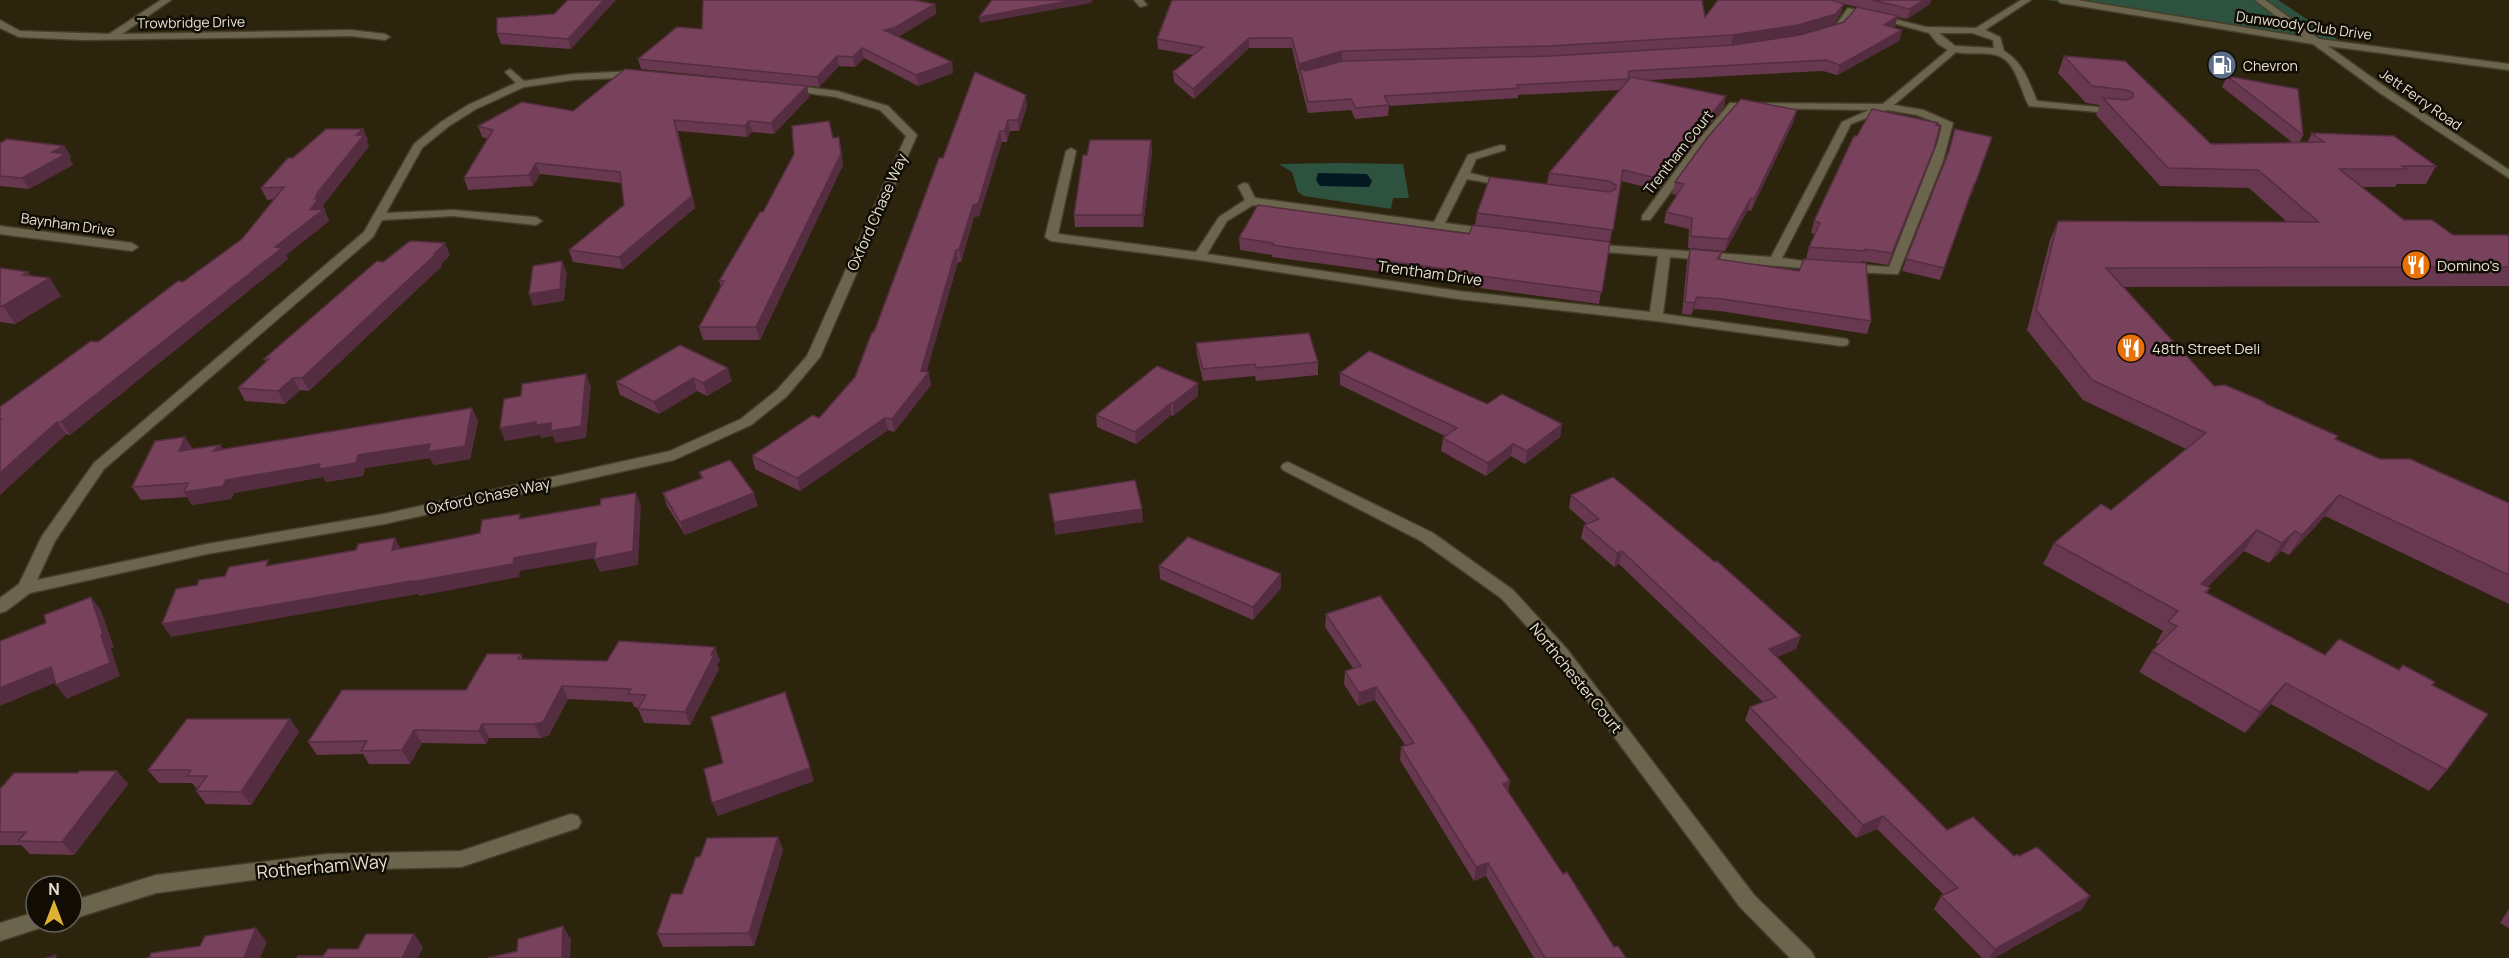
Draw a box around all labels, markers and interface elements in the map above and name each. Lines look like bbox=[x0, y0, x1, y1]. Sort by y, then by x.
street label: Dunwoody Club Drive bbox=[2235, 6, 2373, 44]
street label: Trowbridge Drive bbox=[137, 12, 245, 32]
fuel station icon: Chevron bbox=[2206, 49, 2238, 81]
place label: Chevron bbox=[2243, 56, 2298, 75]
street label: Jett Ferry Road bbox=[2376, 64, 2466, 134]
street label: Trentham Court bbox=[1639, 105, 1717, 198]
street label: Oxford Chase Way bbox=[842, 150, 912, 274]
street label: Baynham Drive bbox=[20, 208, 116, 240]
restaurant icon: Domino's bbox=[2400, 249, 2432, 281]
street label: Trentham Drive bbox=[1377, 255, 1484, 291]
place label: Domino's bbox=[2437, 255, 2499, 276]
restaurant icon: 48th Street Deli bbox=[2115, 332, 2147, 364]
place label: 48th Street Deli bbox=[2152, 338, 2260, 359]
street label: Oxford Chase Way bbox=[424, 473, 552, 519]
street label: Northchester Court bbox=[1525, 618, 1627, 738]
street label: Rotherham Way bbox=[255, 848, 389, 884]
north arrow bbox=[24, 874, 84, 934]
text: N bbox=[48, 878, 60, 900]

